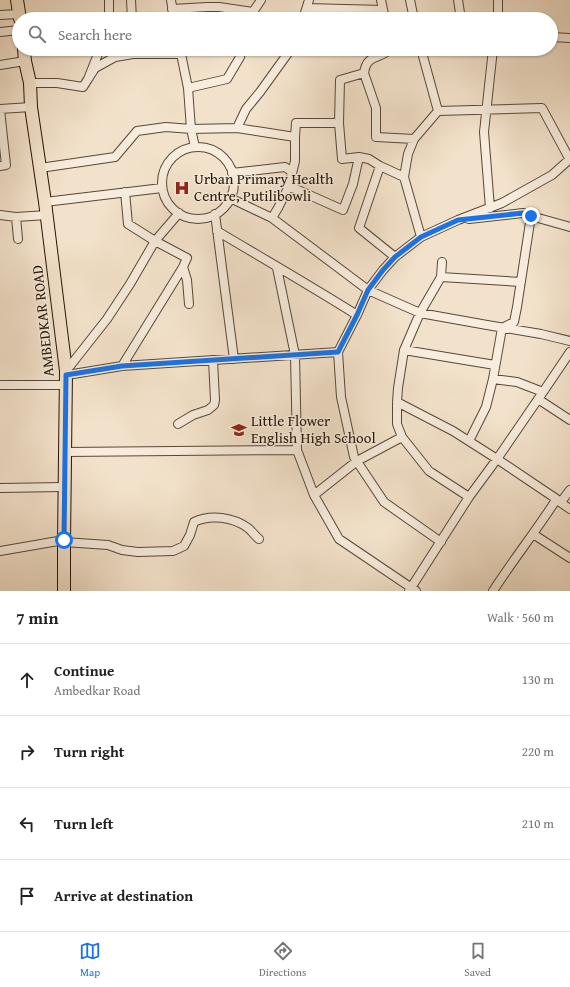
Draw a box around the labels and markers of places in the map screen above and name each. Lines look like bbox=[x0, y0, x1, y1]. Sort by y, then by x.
place label: Urban Primary Health Centre, Putilibowli bbox=[194, 168, 334, 206]
hospital icon: Urban Primary Health Centre, Putilibowli bbox=[173, 179, 191, 197]
place label: Little Flower English High School bbox=[251, 410, 376, 448]
school or university icon: Little Flower English High School bbox=[230, 421, 248, 439]

